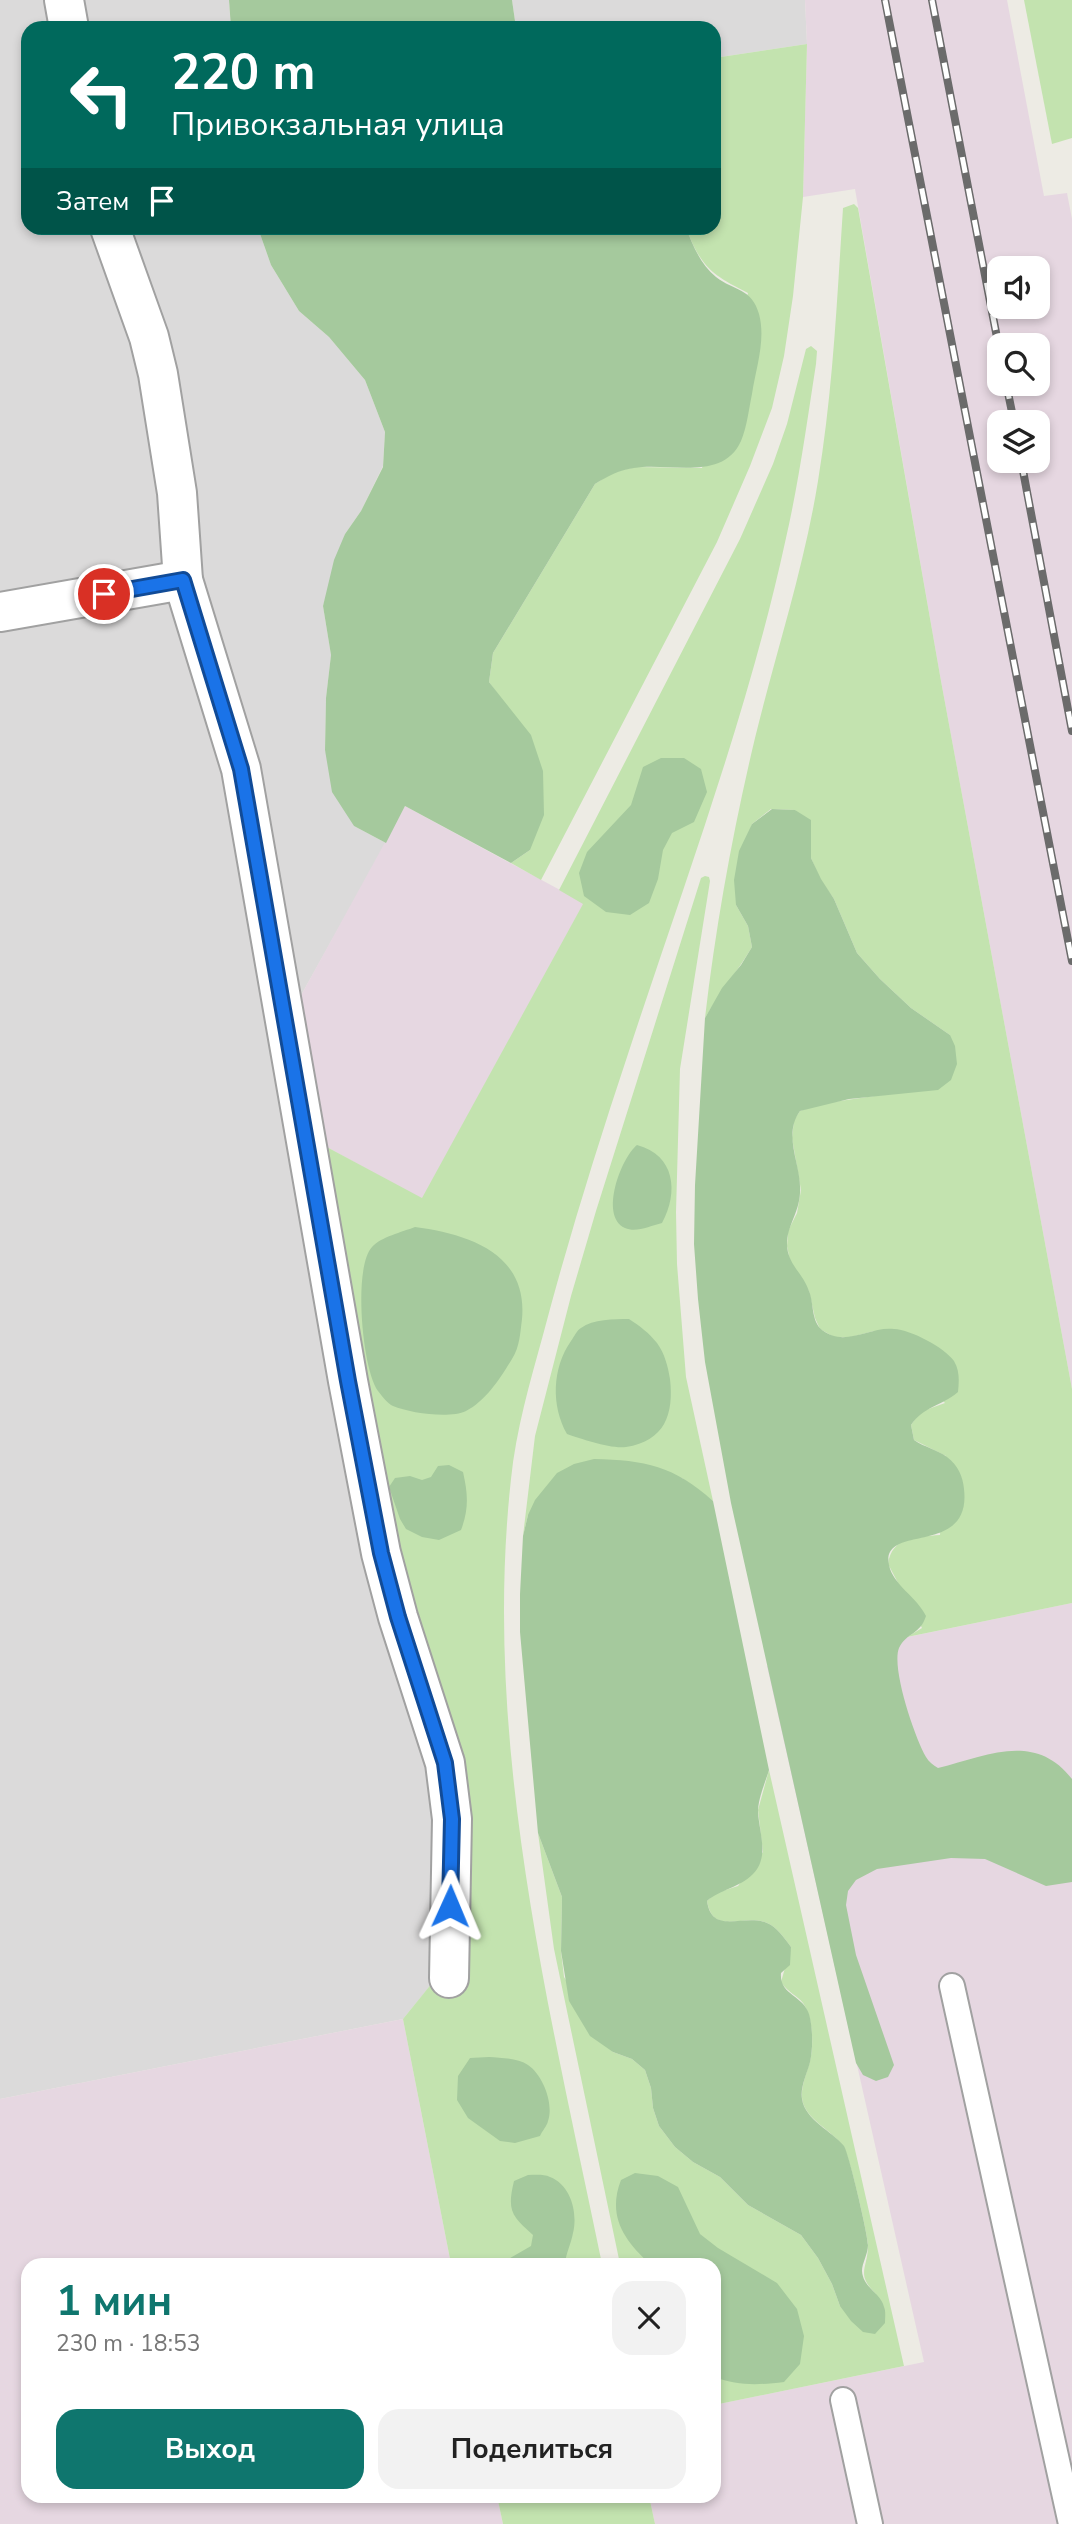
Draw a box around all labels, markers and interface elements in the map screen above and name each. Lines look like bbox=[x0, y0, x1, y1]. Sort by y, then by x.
text: 220 m bbox=[171, 39, 315, 106]
icon: left bbox=[56, 49, 147, 140]
text: Привокзальная улица bbox=[171, 103, 505, 146]
icon: arrive bbox=[143, 182, 181, 220]
text: Затем bbox=[56, 184, 129, 219]
map controls bbox=[987, 256, 1050, 473]
button: sound bbox=[987, 256, 1050, 319]
button: search bbox=[987, 333, 1050, 396]
button: layers bbox=[987, 410, 1050, 473]
pin bbox=[74, 564, 134, 624]
icon: arrive bbox=[85, 575, 123, 613]
position arrow bbox=[413, 1869, 487, 1943]
text: 1 мин bbox=[56, 2273, 172, 2330]
button: close bbox=[612, 2281, 686, 2355]
text: 230 m · 18:53 bbox=[56, 2328, 201, 2359]
button: Выход bbox=[56, 2409, 364, 2489]
button: Поделиться bbox=[378, 2409, 686, 2489]

